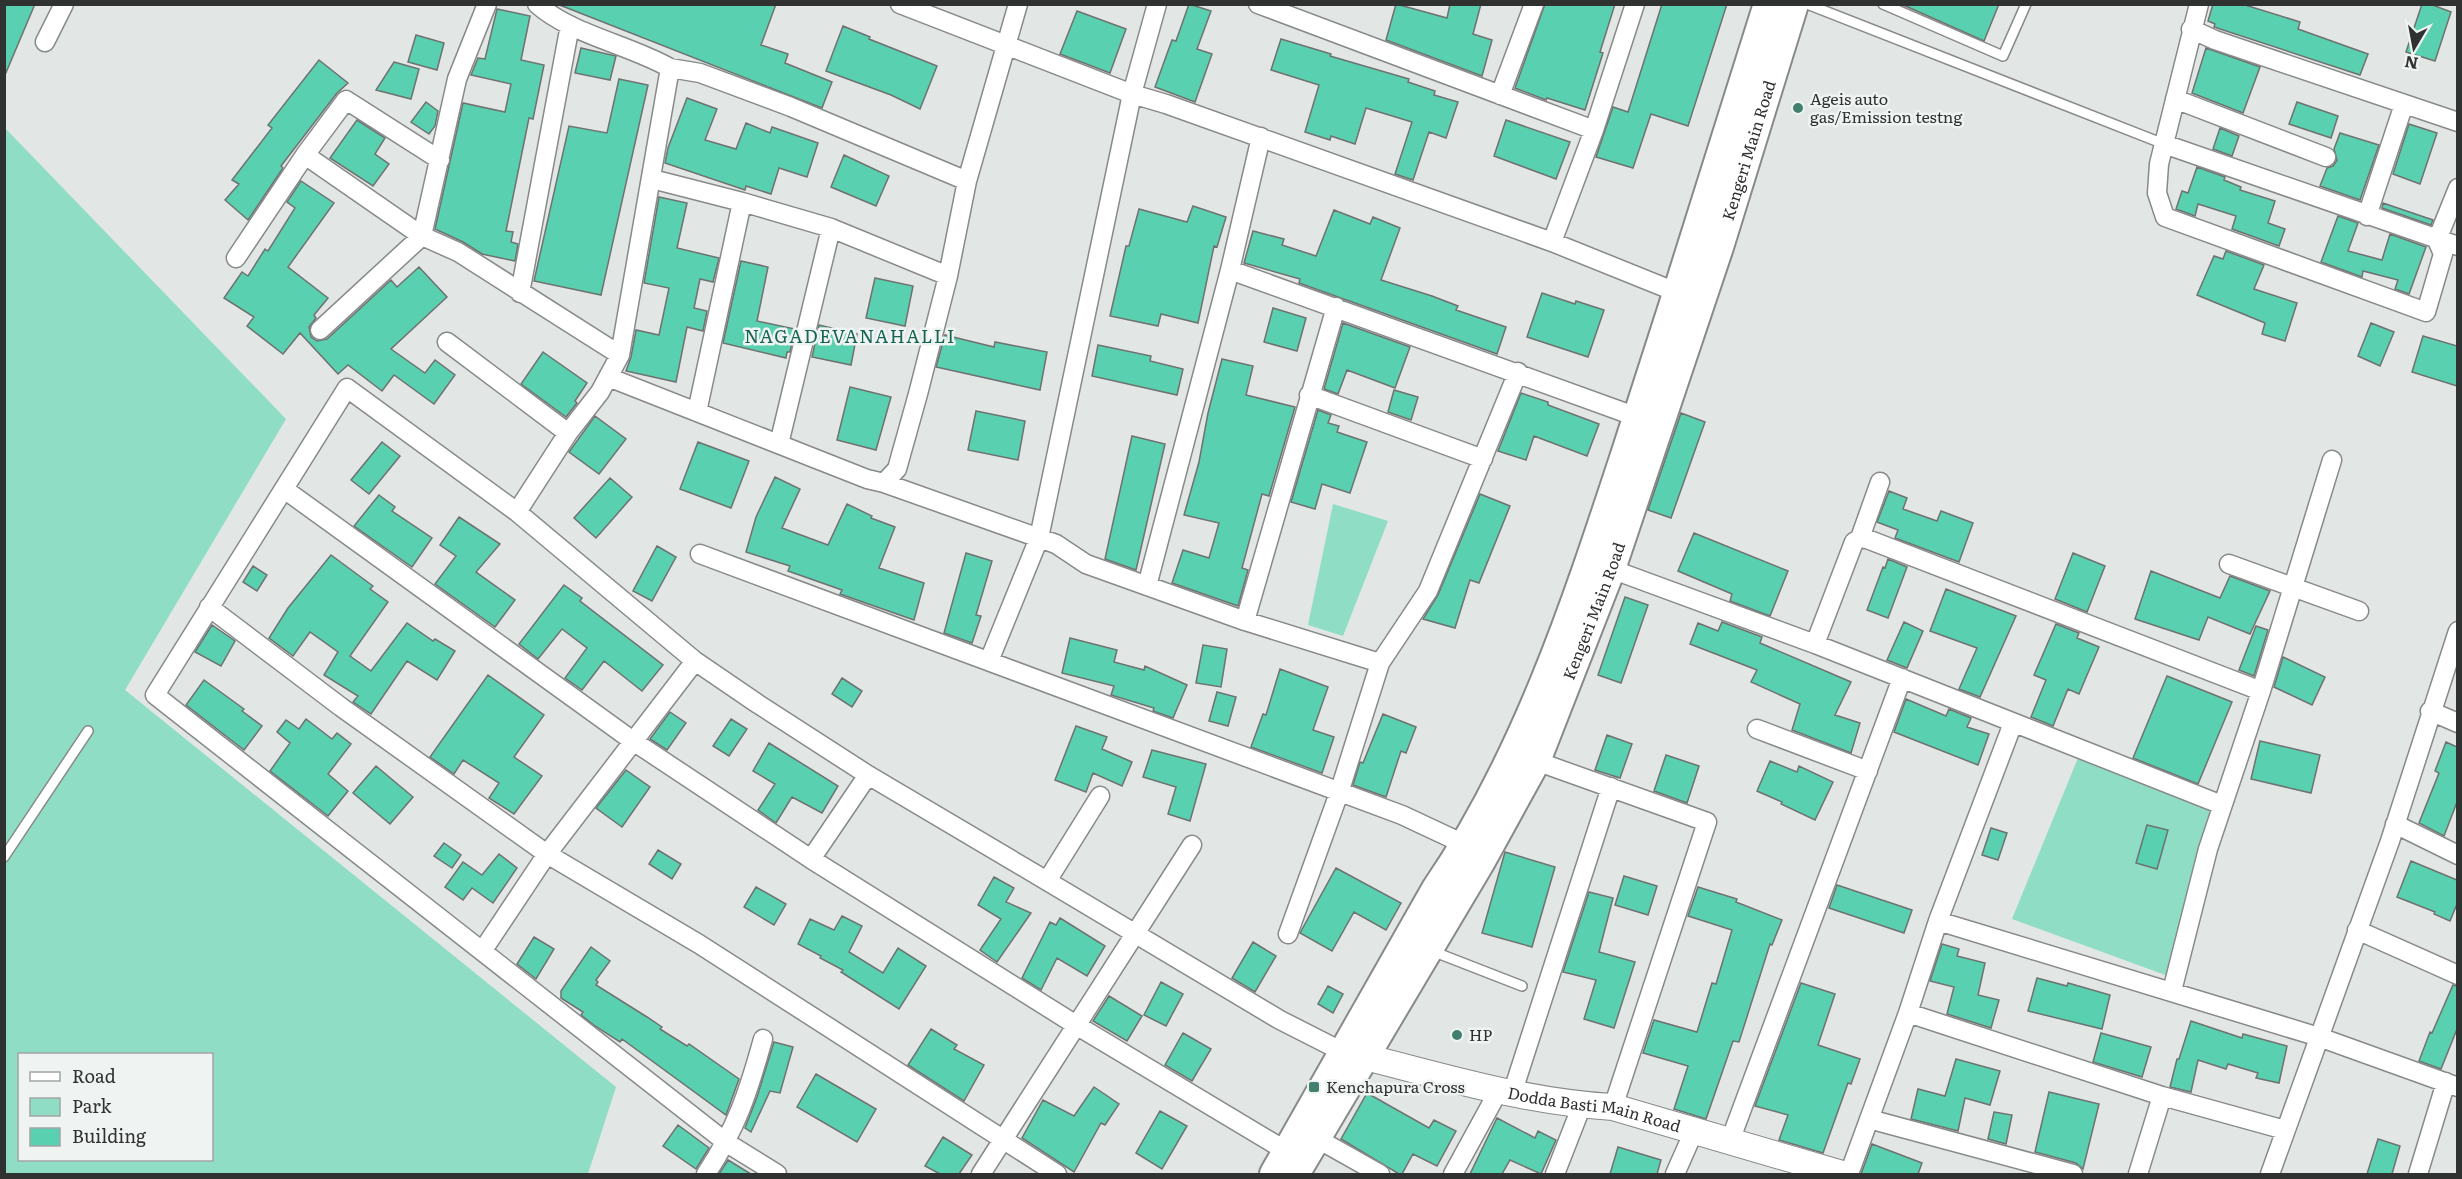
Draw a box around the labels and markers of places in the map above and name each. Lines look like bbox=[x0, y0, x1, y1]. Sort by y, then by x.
place label: Ageis auto gas/Emission testng bbox=[1810, 86, 1962, 128]
marker: Ageis auto gas/Emission testng bbox=[1791, 101, 1805, 115]
place label: HP bbox=[1469, 1022, 1492, 1046]
marker: HP bbox=[1450, 1028, 1464, 1042]
place label: Kenchapura Cross bbox=[1326, 1074, 1465, 1098]
marker: Kenchapura Cross bbox=[1307, 1080, 1321, 1094]

